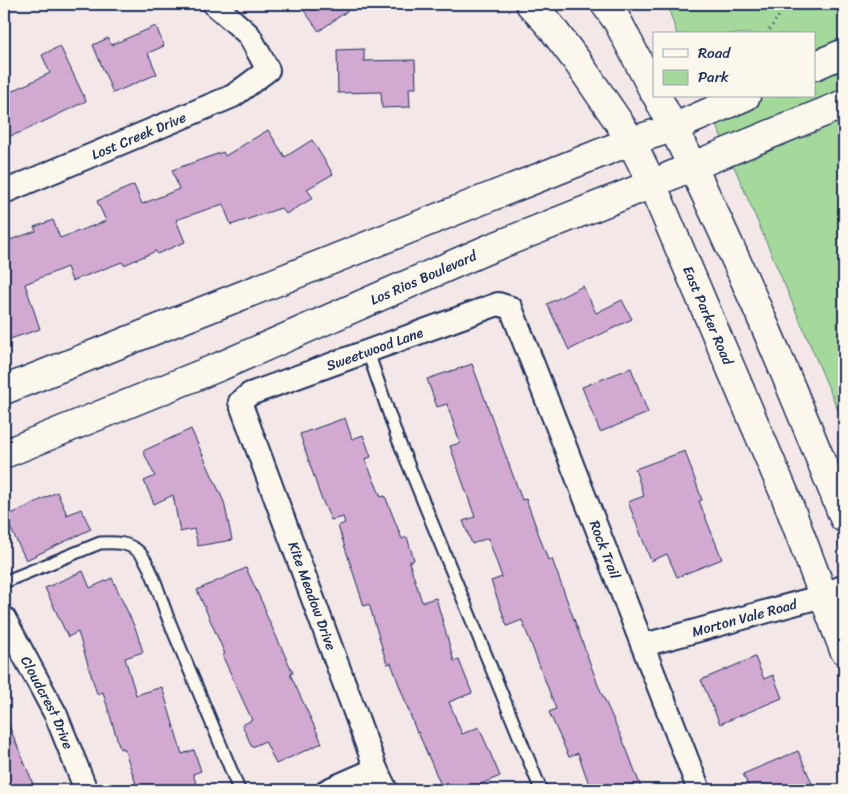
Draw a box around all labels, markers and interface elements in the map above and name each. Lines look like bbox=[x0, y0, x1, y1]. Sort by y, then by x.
legend bbox=[653, 32, 816, 98]
text: Road bbox=[698, 40, 731, 66]
text: Park bbox=[698, 64, 729, 90]
street label: Lost Creek Drive bbox=[87, 104, 190, 167]
street label: Los Rios Boulevard bbox=[366, 242, 482, 312]
street label: East Parker Road bbox=[676, 262, 741, 370]
street label: Sweetwood Lane bbox=[323, 320, 427, 378]
street label: Rock Trail bbox=[582, 516, 628, 583]
street label: Kite Meadow Drive bbox=[281, 538, 343, 654]
street label: Morton Vale Road bbox=[689, 591, 801, 644]
street label: Cloudcrest Drive bbox=[14, 651, 81, 753]

